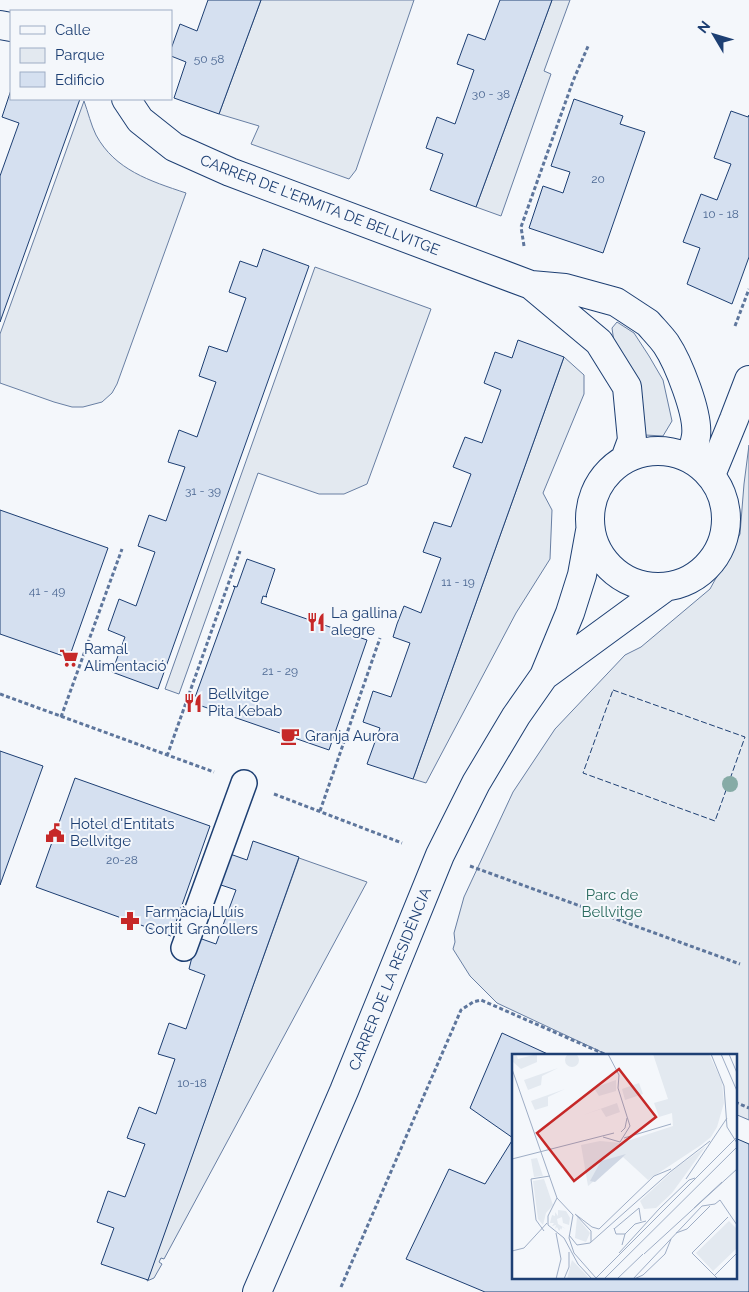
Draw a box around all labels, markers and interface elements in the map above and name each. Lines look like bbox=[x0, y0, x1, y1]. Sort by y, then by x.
legend bbox=[10, 10, 172, 100]
north arrow bbox=[689, 10, 739, 60]
text: N bbox=[694, 18, 713, 36]
text: Calle bbox=[55, 21, 91, 39]
text: Parque bbox=[55, 46, 105, 64]
house number: 50 58 bbox=[194, 52, 224, 66]
text: Edificio bbox=[55, 71, 105, 89]
house number: 30 - 38 bbox=[472, 87, 510, 101]
street label: CARRER DE L'ERMITA DE BELLVITGE bbox=[198, 151, 442, 259]
house number: 20 bbox=[591, 172, 605, 186]
house number: 10 - 18 bbox=[703, 207, 739, 221]
house number: 31 - 39 bbox=[185, 484, 221, 498]
house number: 11 - 19 bbox=[441, 575, 475, 589]
house number: 41 - 49 bbox=[29, 584, 65, 598]
place label: La gallina alegre bbox=[331, 604, 398, 639]
restaurant icon: La gallina alegre bbox=[305, 611, 327, 633]
place label: Ramal Alimentació bbox=[84, 640, 166, 675]
supermarket icon: Ramal Alimentació bbox=[58, 647, 80, 669]
house number: 21 - 29 bbox=[262, 664, 298, 678]
place label: Bellvitge Pita Kebab bbox=[208, 685, 282, 720]
restaurant icon: Bellvitge Pita Kebab bbox=[182, 692, 204, 714]
cafe icon: Granja Aurora bbox=[279, 725, 301, 747]
place label: Granja Aurora bbox=[305, 727, 399, 745]
place label: Hotel d'Entitats Bellvitge bbox=[70, 815, 175, 850]
public building icon: Hotel d'Entitats Bellvitge bbox=[44, 822, 66, 844]
house number: 20-28 bbox=[106, 853, 138, 867]
street label: CARRER DE LA RESIDÈNCIA bbox=[345, 885, 435, 1073]
park label: Parc de Bellvitge bbox=[582, 886, 643, 921]
place label: Farmàcia Lluís Cortit Granollers bbox=[145, 903, 258, 938]
pharmacy icon: Farmàcia Lluís Cortit Granollers bbox=[119, 910, 141, 932]
inset map bbox=[512, 1054, 736, 1280]
house number: 10-18 bbox=[177, 1076, 207, 1090]

